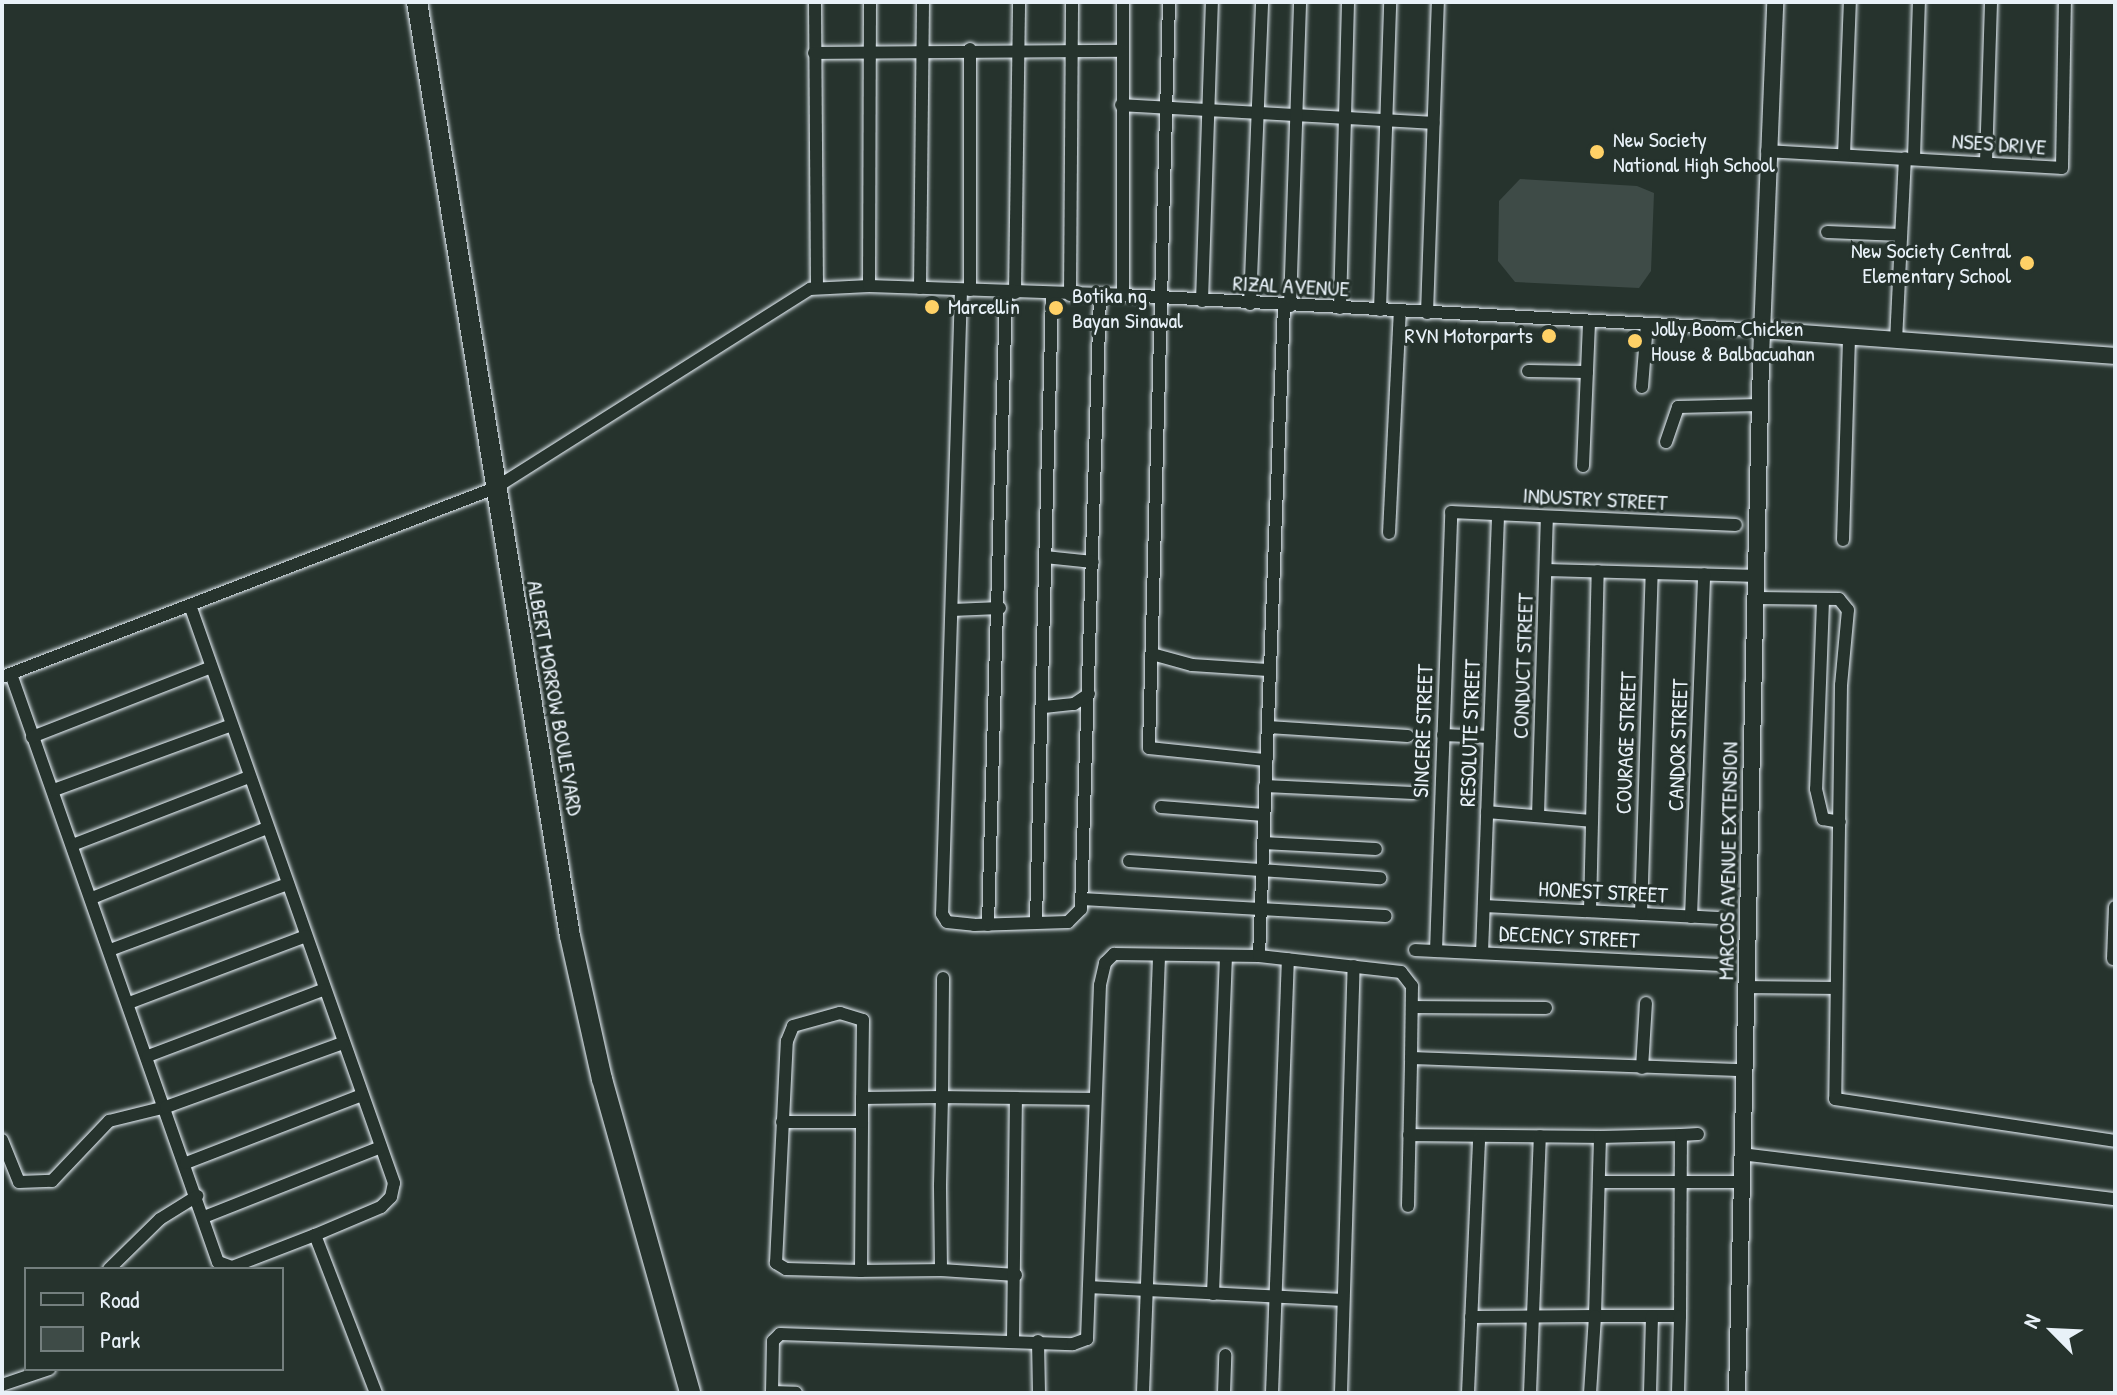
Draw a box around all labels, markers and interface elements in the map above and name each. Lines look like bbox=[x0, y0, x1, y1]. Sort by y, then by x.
place label: New Society National High School bbox=[1613, 126, 1775, 178]
street label: NSES DRIVE bbox=[1951, 128, 2047, 160]
marker: New Society National High School bbox=[1588, 143, 1606, 161]
place label: New Society Central Elementary School bbox=[1851, 237, 2011, 288]
marker: New Society Central Elementary School bbox=[2018, 254, 2036, 272]
street label: RIZAL AVENUE bbox=[1232, 270, 1350, 302]
place label: Botika ng Bayan Sinawal bbox=[1072, 282, 1183, 334]
place label: Marcellin bbox=[948, 294, 1020, 320]
marker: Marcellin bbox=[923, 298, 941, 316]
marker: Botika ng Bayan Sinawal bbox=[1047, 299, 1065, 317]
place label: Jolly Boom Chicken House & Balbacuahan bbox=[1651, 315, 1815, 366]
place label: RVN Motorparts bbox=[1404, 323, 1533, 349]
marker: RVN Motorparts bbox=[1540, 327, 1558, 345]
marker: Jolly Boom Chicken House & Balbacuahan bbox=[1626, 332, 1644, 350]
street label: INDUSTRY STREET bbox=[1522, 482, 1668, 516]
street label: ALBERT MORROW BOULEVARD bbox=[521, 578, 589, 818]
street label: CONDUCT STREET bbox=[1507, 593, 1539, 739]
street label: RESOLUTE STREET bbox=[1454, 659, 1486, 807]
street label: SINCERE STREET bbox=[1407, 664, 1439, 798]
street label: COURAGE STREET bbox=[1610, 671, 1642, 815]
street label: CANDOR STREET bbox=[1662, 678, 1694, 812]
street label: MARCOS AVENUE EXTENSION bbox=[1713, 742, 1743, 980]
street label: HONEST STREET bbox=[1538, 875, 1668, 909]
street label: DECENCY STREET bbox=[1498, 920, 1640, 954]
legend bbox=[24, 1267, 284, 1371]
text: Road bbox=[100, 1283, 139, 1315]
north arrow bbox=[2013, 1291, 2093, 1371]
text: N bbox=[2015, 1310, 2047, 1333]
text: Park bbox=[100, 1323, 140, 1355]

